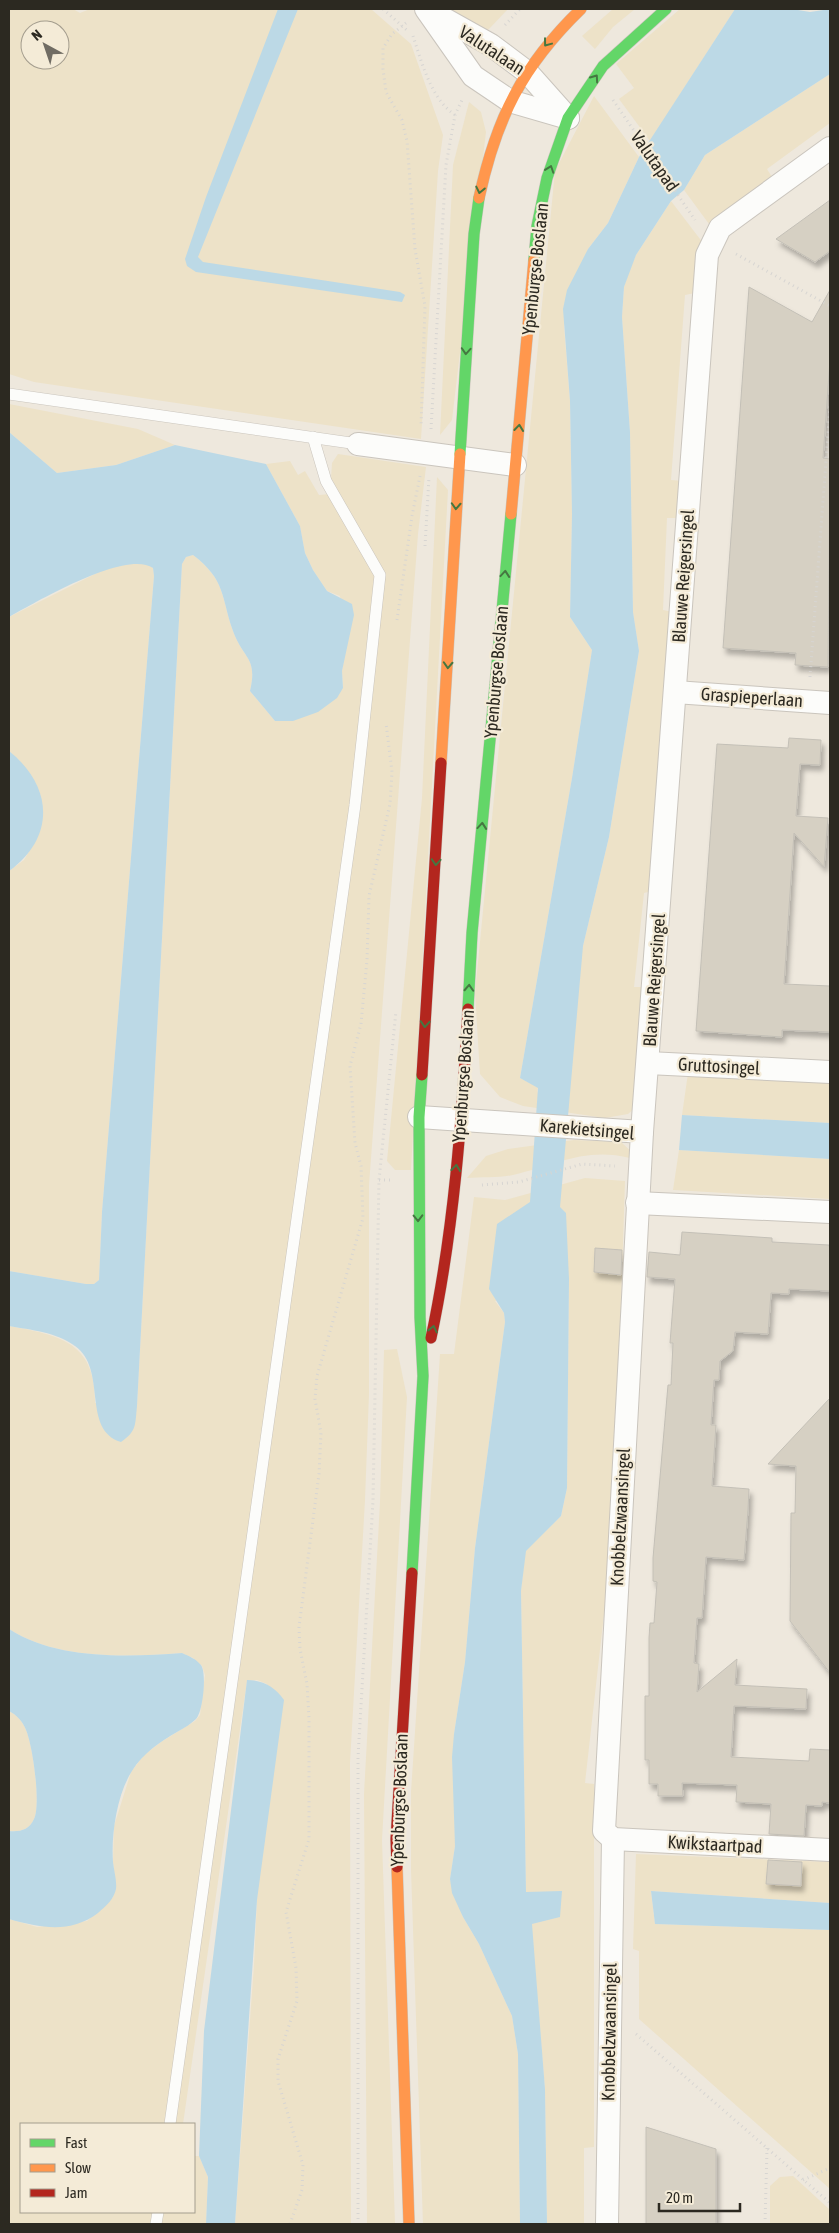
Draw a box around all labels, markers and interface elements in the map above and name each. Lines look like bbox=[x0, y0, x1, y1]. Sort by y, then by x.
north arrow bbox=[20, 20, 70, 70]
street label: Valutalaan bbox=[455, 21, 529, 79]
text: N bbox=[28, 26, 45, 44]
one-way arrow bbox=[544, 37, 552, 46]
one-way arrow bbox=[589, 74, 598, 83]
street label: Valutapad bbox=[627, 127, 683, 195]
one-way arrow bbox=[544, 166, 554, 174]
one-way arrow bbox=[475, 185, 486, 194]
street label: Ypenburgse Boslaan bbox=[518, 202, 552, 336]
one-way arrow bbox=[460, 348, 471, 356]
one-way arrow bbox=[513, 424, 524, 432]
one-way arrow bbox=[450, 502, 461, 510]
street label: Blauwe Reigersingel bbox=[668, 509, 698, 643]
one-way arrow bbox=[499, 570, 510, 578]
street label: Ypenburgse Boslaan bbox=[480, 605, 512, 739]
one-way arrow bbox=[442, 661, 453, 669]
street label: Graspieperlaan bbox=[700, 683, 804, 711]
one-way arrow bbox=[476, 822, 487, 830]
one-way arrow bbox=[430, 858, 441, 866]
street label: Blauwe Reigersingel bbox=[639, 913, 669, 1047]
one-way arrow bbox=[464, 984, 475, 992]
street label: Ypenburgse Boslaan bbox=[448, 1009, 478, 1143]
one-way arrow bbox=[420, 1020, 431, 1028]
street label: Gruttosingel bbox=[678, 1053, 761, 1079]
street label: Karekietsingel bbox=[539, 1114, 635, 1144]
one-way arrow bbox=[450, 1163, 461, 1171]
one-way arrow bbox=[413, 1215, 423, 1223]
one-way arrow bbox=[428, 1324, 438, 1333]
street label: Knobbelzwaansingel bbox=[606, 1447, 634, 1586]
street label: Ypenburgse Boslaan bbox=[386, 1733, 412, 1867]
street label: Kwikstaartpad bbox=[667, 1831, 763, 1857]
street label: Knobbelzwaansingel bbox=[597, 1963, 621, 2101]
legend bbox=[20, 2123, 195, 2213]
text: Fast bbox=[65, 2134, 87, 2151]
text: Slow bbox=[65, 2159, 91, 2176]
scale bar bbox=[659, 2180, 740, 2212]
text: Jam bbox=[65, 2184, 88, 2201]
text: 20 m bbox=[666, 2189, 693, 2206]

